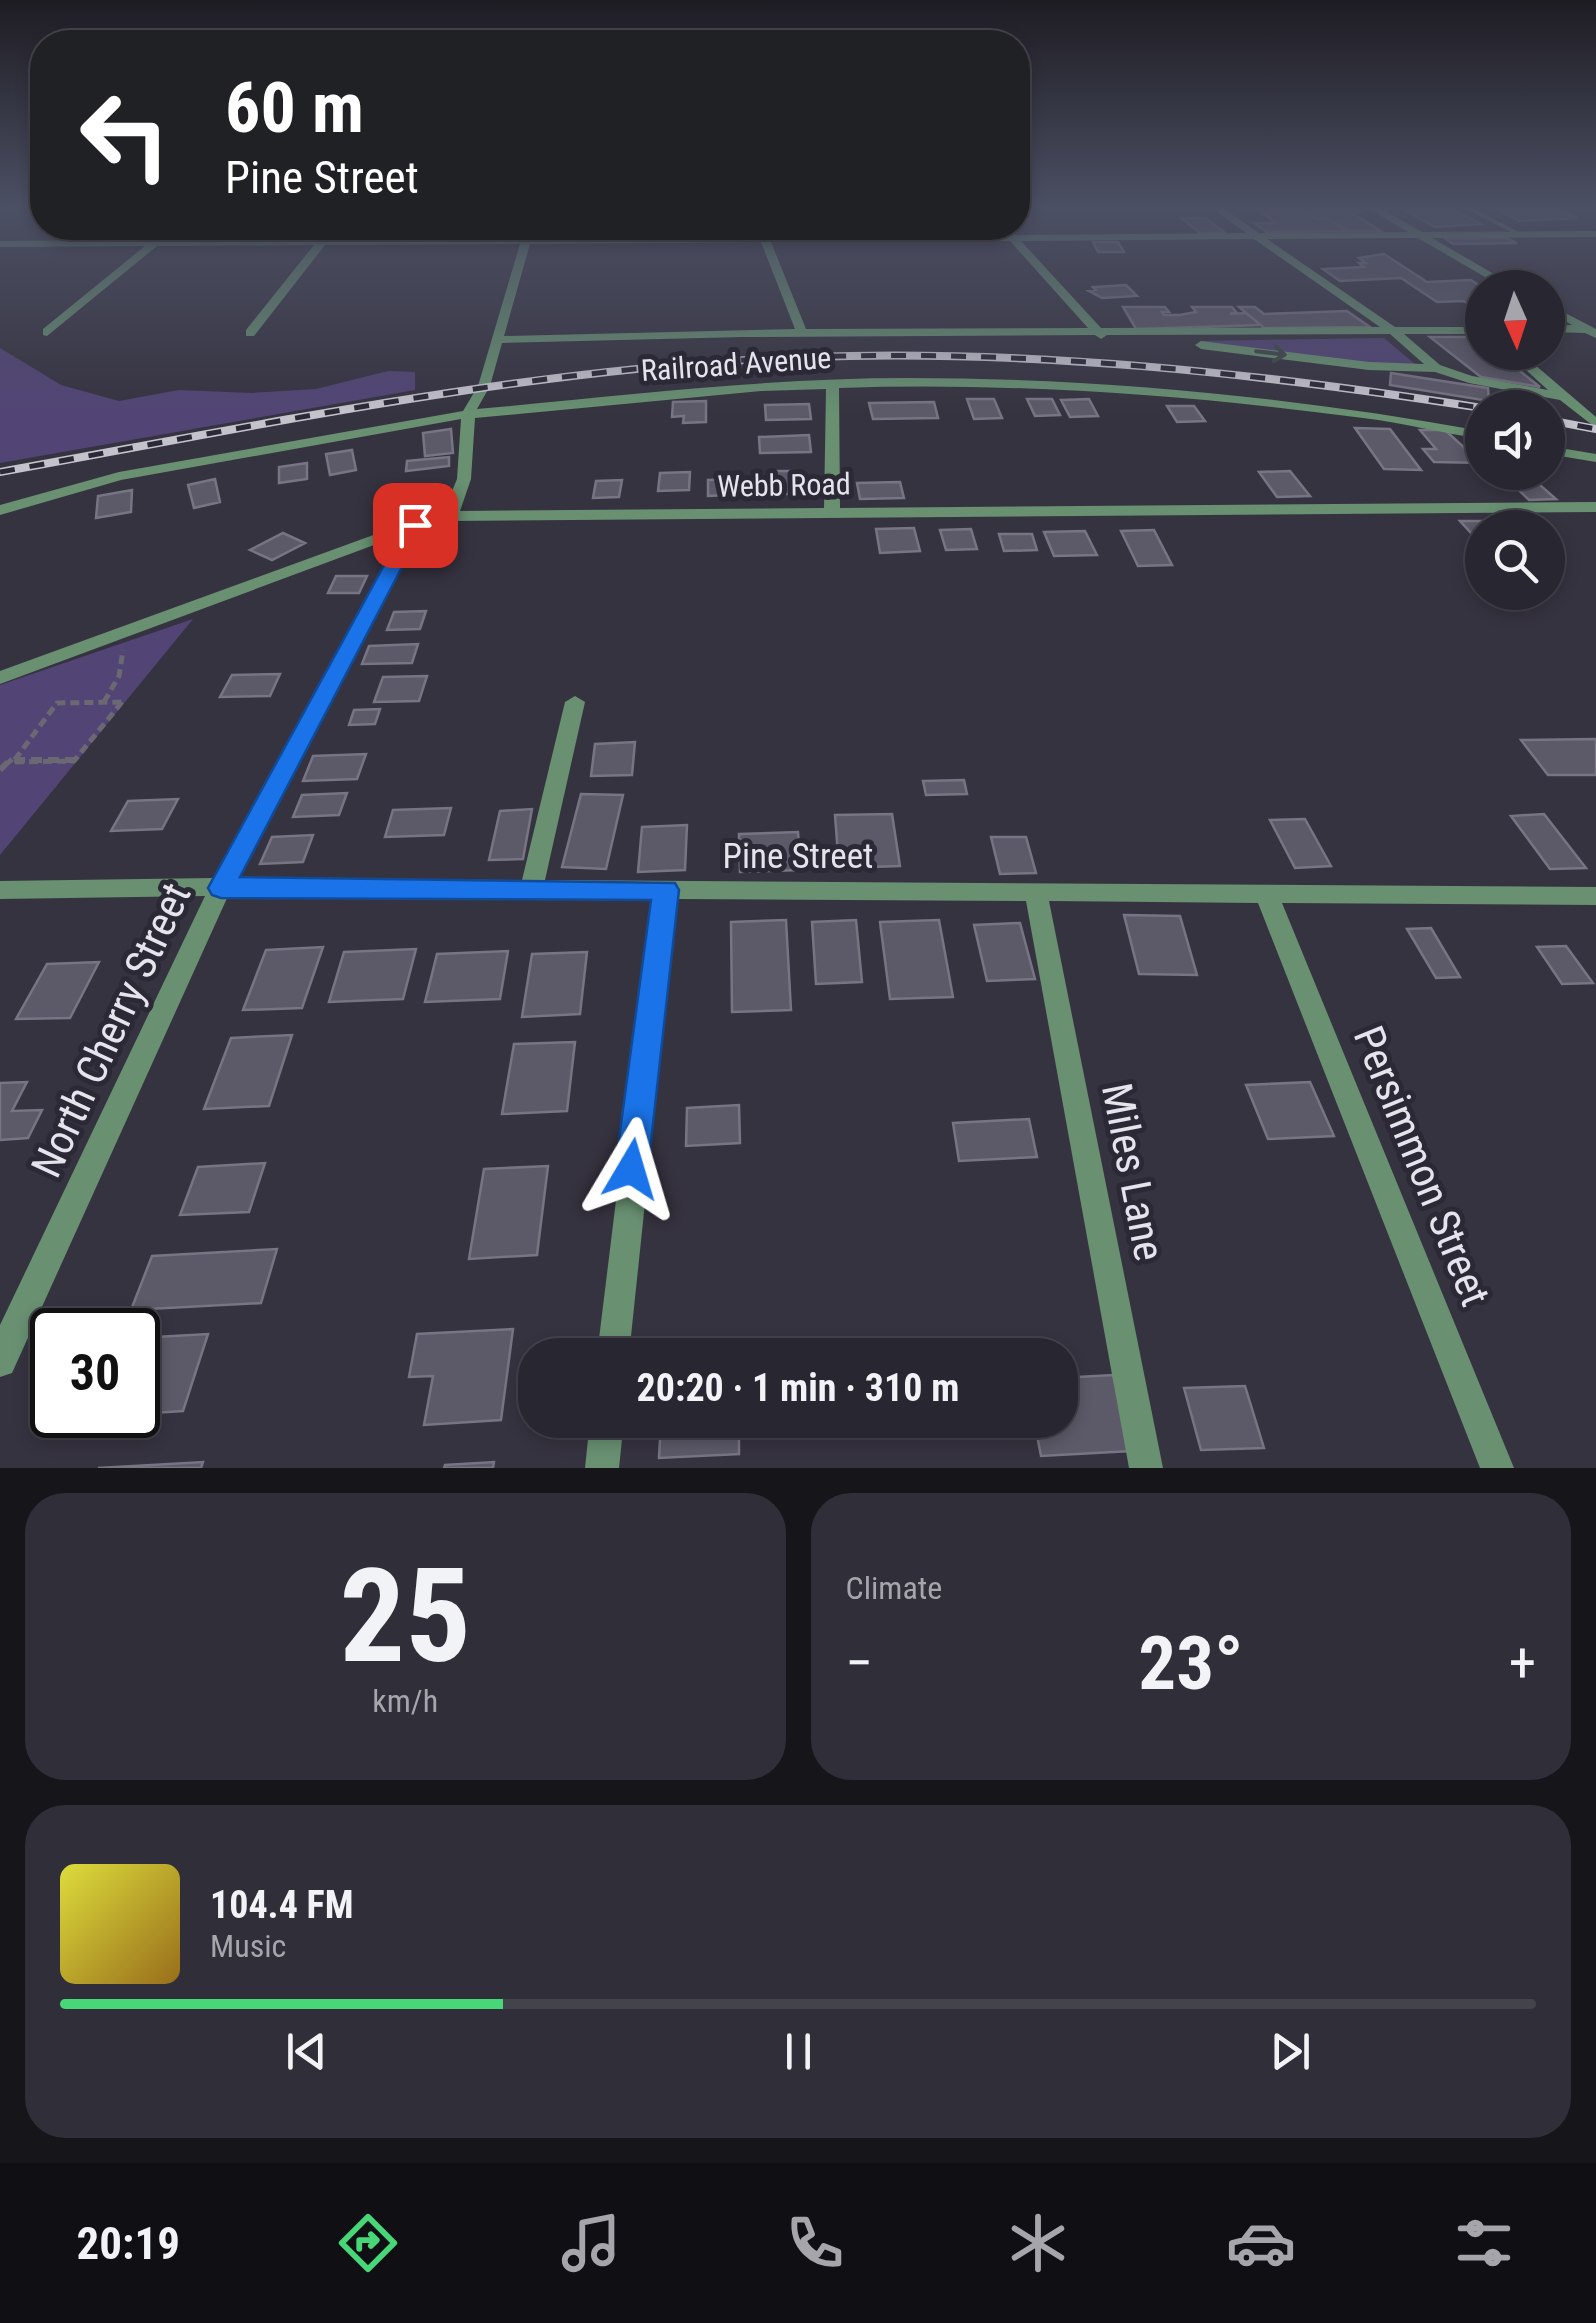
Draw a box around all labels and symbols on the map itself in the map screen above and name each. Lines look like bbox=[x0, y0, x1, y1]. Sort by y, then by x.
north arrow bbox=[1465, 270, 1565, 370]
street label: Railroad Avenue bbox=[640, 340, 832, 388]
one-way arrow bbox=[1255, 344, 1287, 363]
street label: Webb Road bbox=[717, 466, 851, 504]
pin bbox=[373, 483, 458, 568]
street label: Pine Street bbox=[723, 836, 873, 877]
street label: North Cherry Street bbox=[21, 875, 201, 1185]
street label: Persimmon Street bbox=[1344, 1019, 1500, 1313]
street label: Miles Lane bbox=[1092, 1079, 1174, 1265]
position arrow bbox=[579, 1117, 683, 1221]
speed limit sign: 30 bbox=[30, 1308, 160, 1438]

